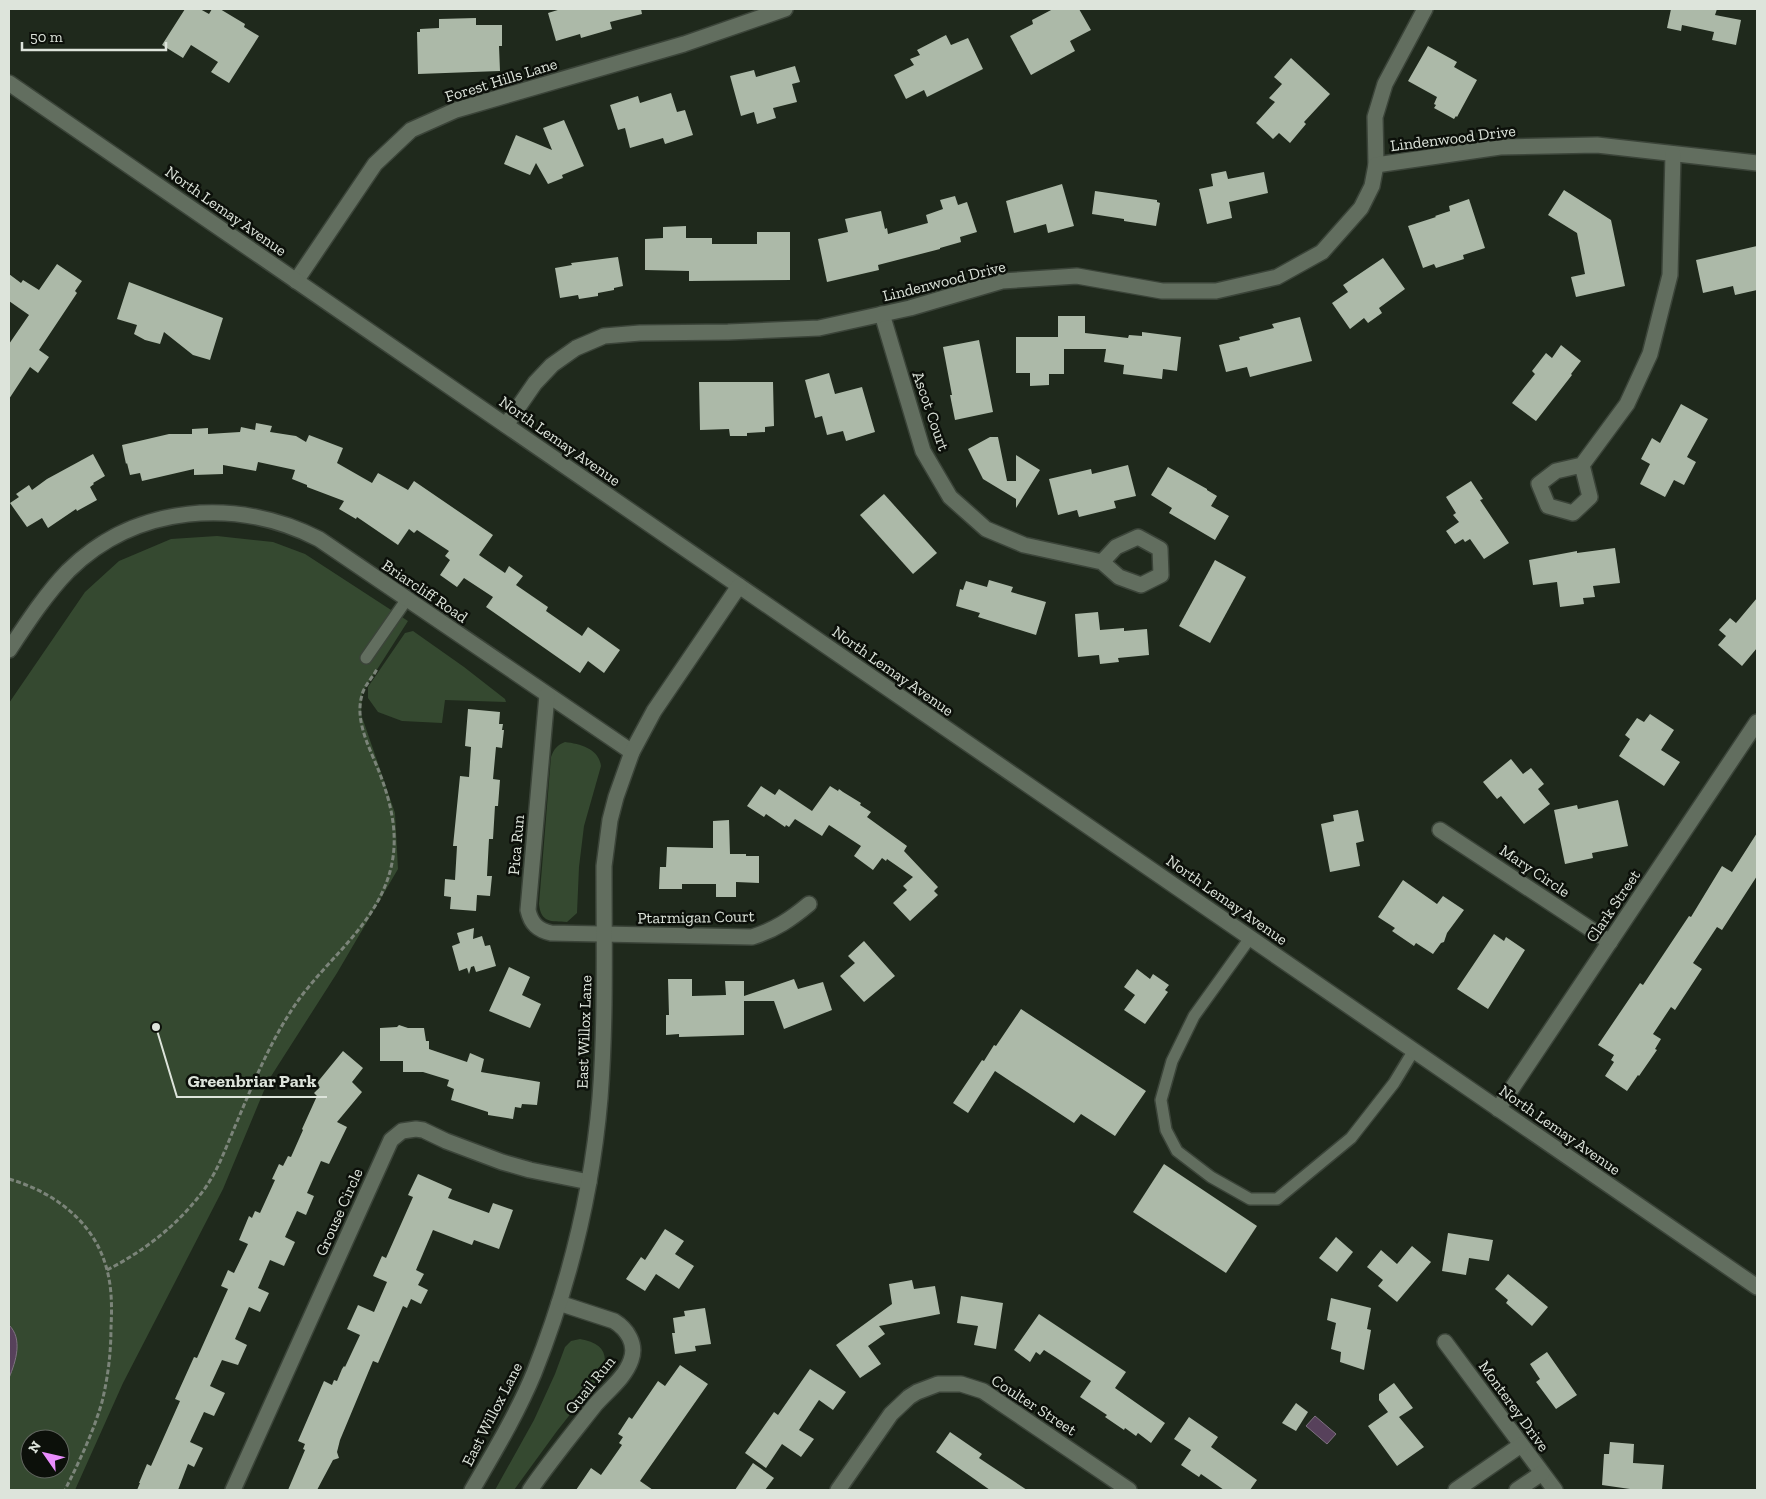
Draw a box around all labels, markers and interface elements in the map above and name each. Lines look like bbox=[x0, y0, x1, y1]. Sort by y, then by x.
scale bar bbox=[22, 20, 166, 52]
text: 50 m bbox=[30, 28, 63, 46]
street label: Forest Hills Lane bbox=[443, 54, 559, 106]
street label: Lindenwood Drive bbox=[1389, 121, 1517, 155]
street label: North Lemay Avenue bbox=[162, 162, 290, 260]
street label: Lindenwood Drive bbox=[881, 257, 1007, 305]
street label: Ascot Court bbox=[909, 369, 953, 453]
street label: North Lemay Avenue bbox=[496, 392, 624, 490]
street label: Briarcliff Road bbox=[379, 555, 472, 627]
street label: North Lemay Avenue bbox=[829, 622, 957, 720]
street label: Pica Run bbox=[504, 813, 528, 876]
street label: Mary Circle bbox=[1496, 841, 1574, 901]
street label: North Lemay Avenue bbox=[1163, 851, 1291, 949]
street label: Clark Street bbox=[1582, 866, 1644, 946]
street label: Ptarmigan Court bbox=[637, 906, 755, 928]
street label: East Willox Lane bbox=[573, 975, 595, 1089]
callout: Greenbriar Park bbox=[177, 1064, 327, 1097]
text: Greenbriar Park bbox=[187, 1070, 317, 1092]
street label: North Lemay Avenue bbox=[1496, 1081, 1624, 1179]
street label: Grouse Circle bbox=[311, 1165, 367, 1259]
street label: Quail Run bbox=[561, 1352, 620, 1418]
street label: Monterey Drive bbox=[1475, 1357, 1553, 1455]
street label: East Willox Lane bbox=[458, 1359, 526, 1469]
street label: Coulter Street bbox=[988, 1370, 1080, 1440]
north arrow bbox=[20, 1429, 70, 1479]
text: N bbox=[25, 1438, 45, 1456]

